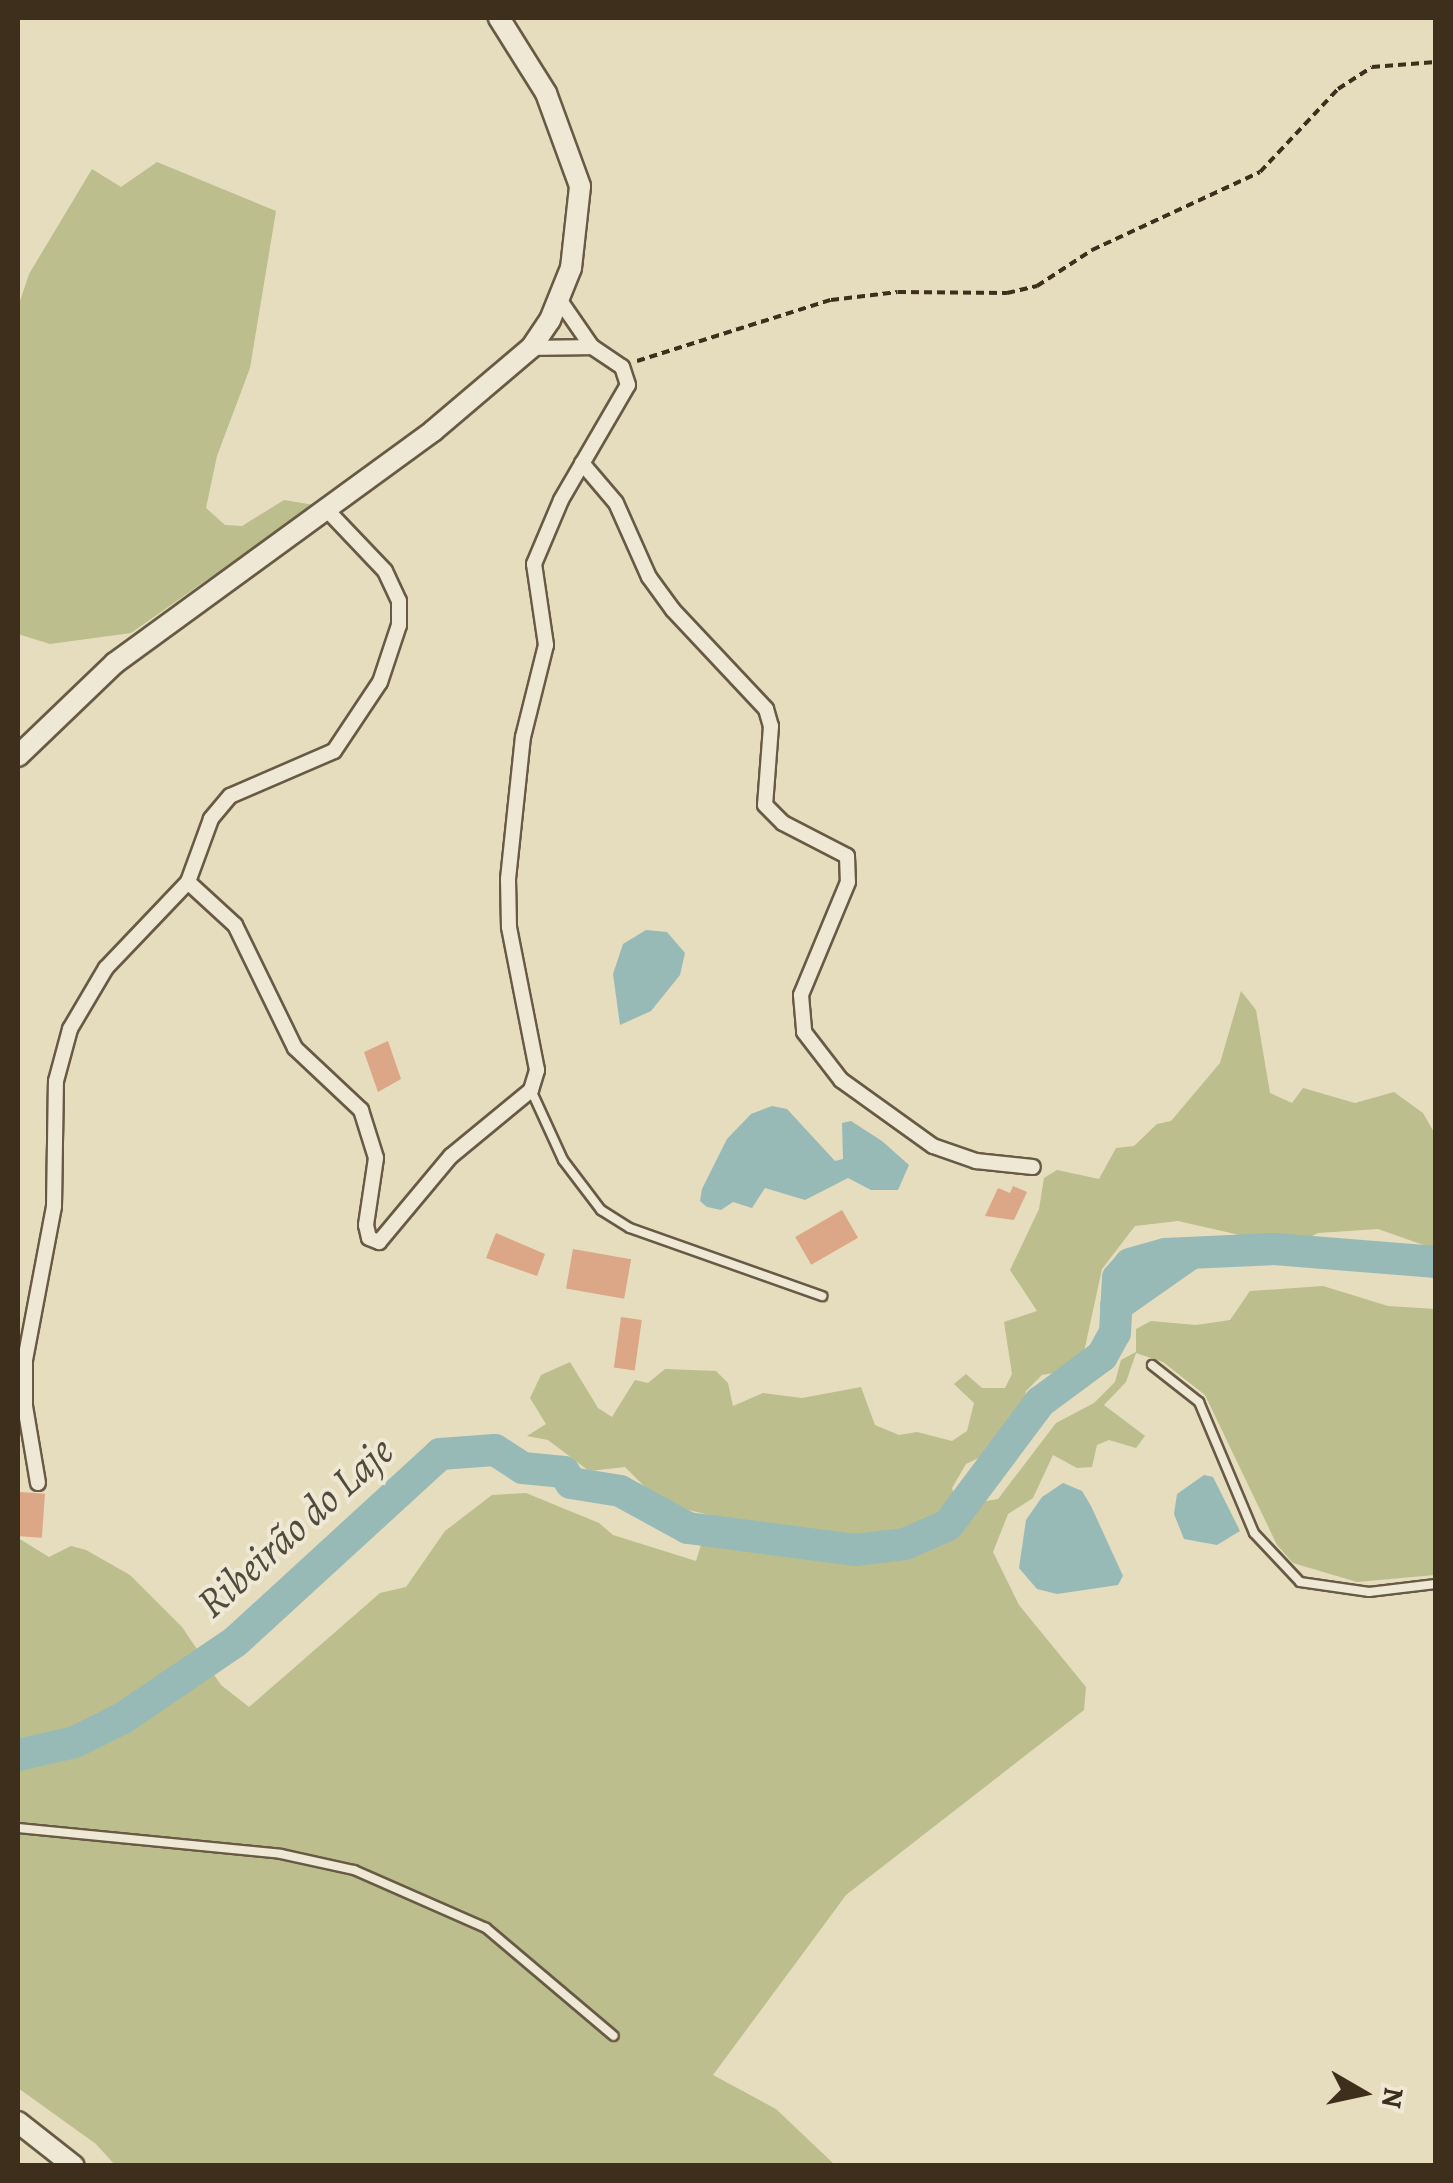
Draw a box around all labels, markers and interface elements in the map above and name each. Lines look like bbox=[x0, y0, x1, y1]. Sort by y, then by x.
water label: Ribeirão do Laje bbox=[186, 1426, 404, 1628]
north arrow bbox=[1313, 2043, 1413, 2143]
text: N bbox=[1372, 2085, 1413, 2111]

